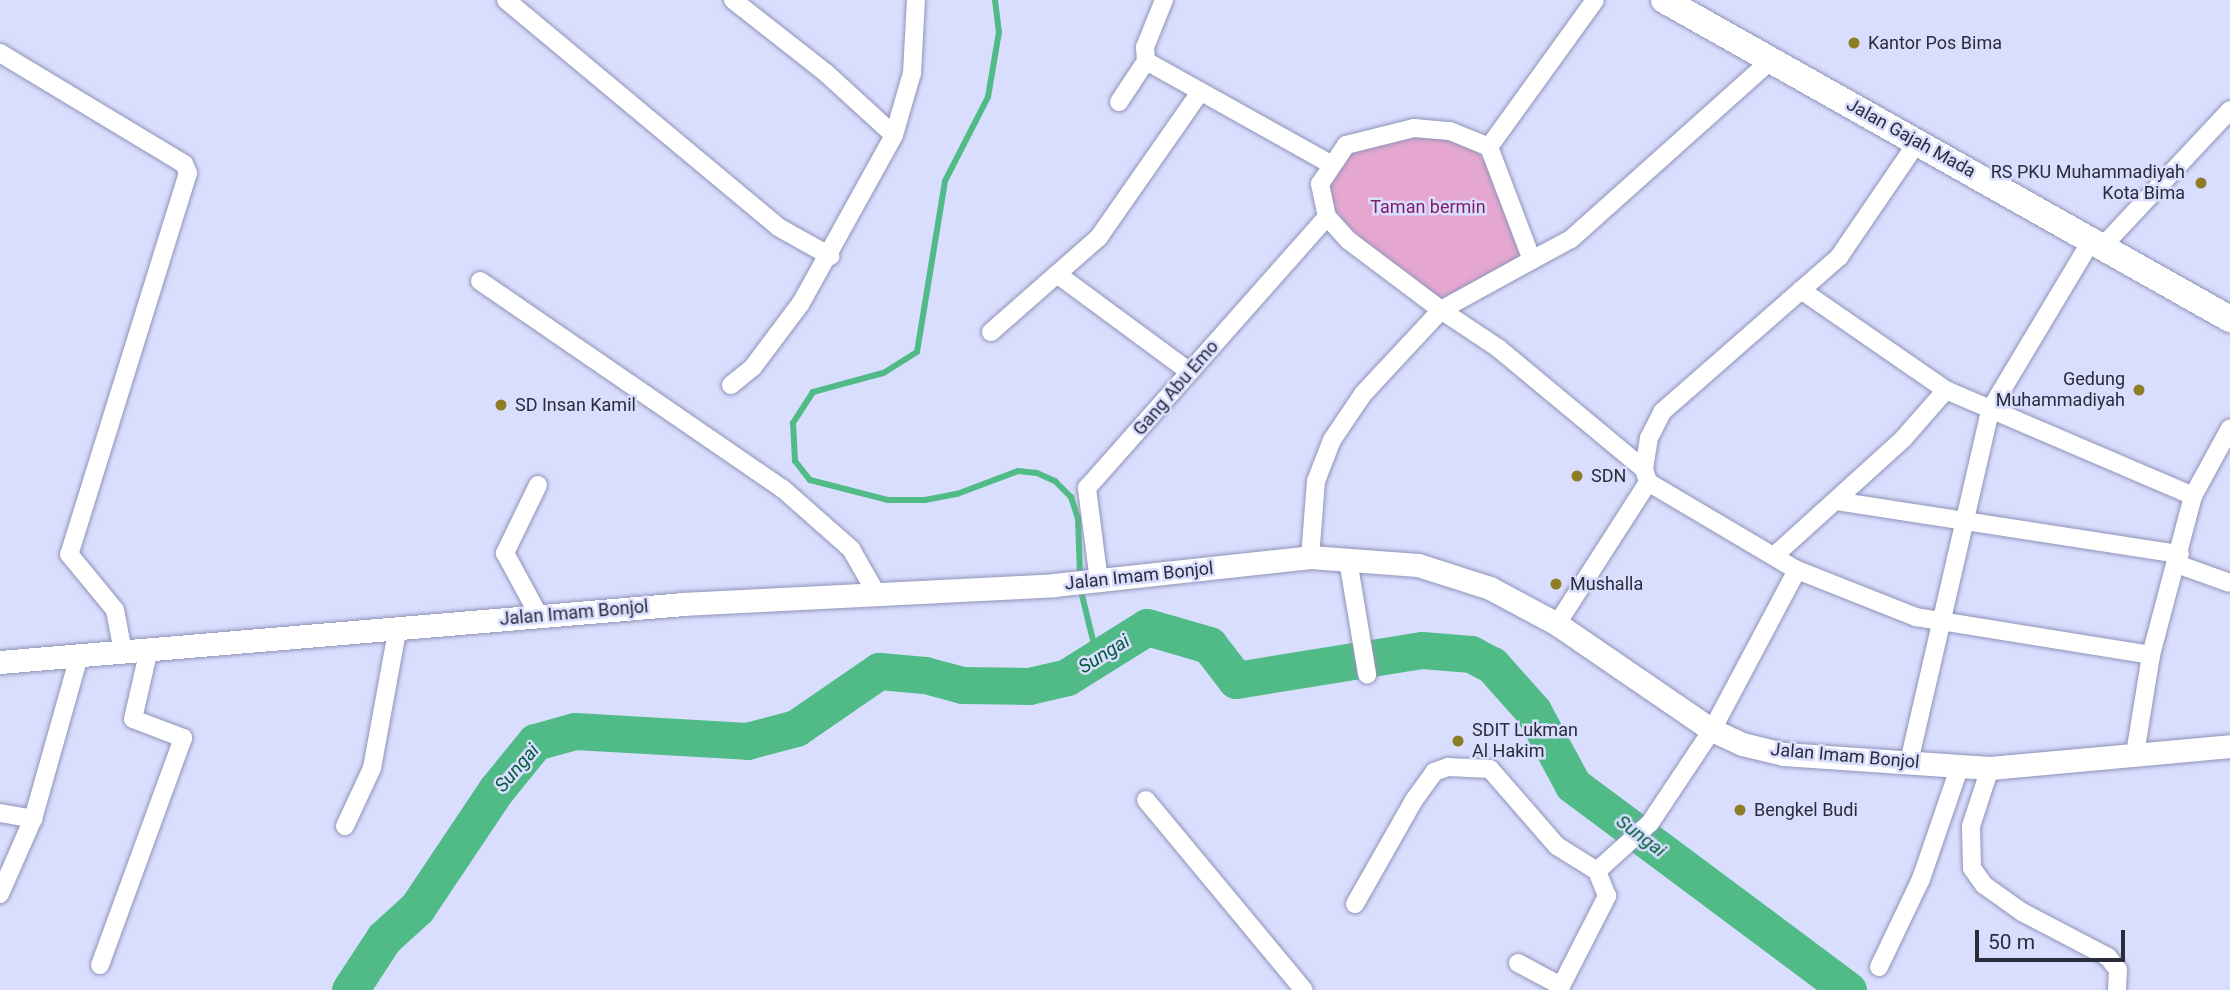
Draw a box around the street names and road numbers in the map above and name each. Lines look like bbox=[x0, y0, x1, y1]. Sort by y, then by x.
street label: Jalan Gajah Mada bbox=[1843, 94, 1979, 182]
street label: Gang Abu Emo bbox=[1129, 336, 1223, 440]
street label: Jalan Imam Bonjol bbox=[1064, 557, 1214, 595]
street label: Jalan Imam Bonjol bbox=[499, 596, 649, 630]
street label: Jalan Imam Bonjol bbox=[1770, 739, 1920, 773]

